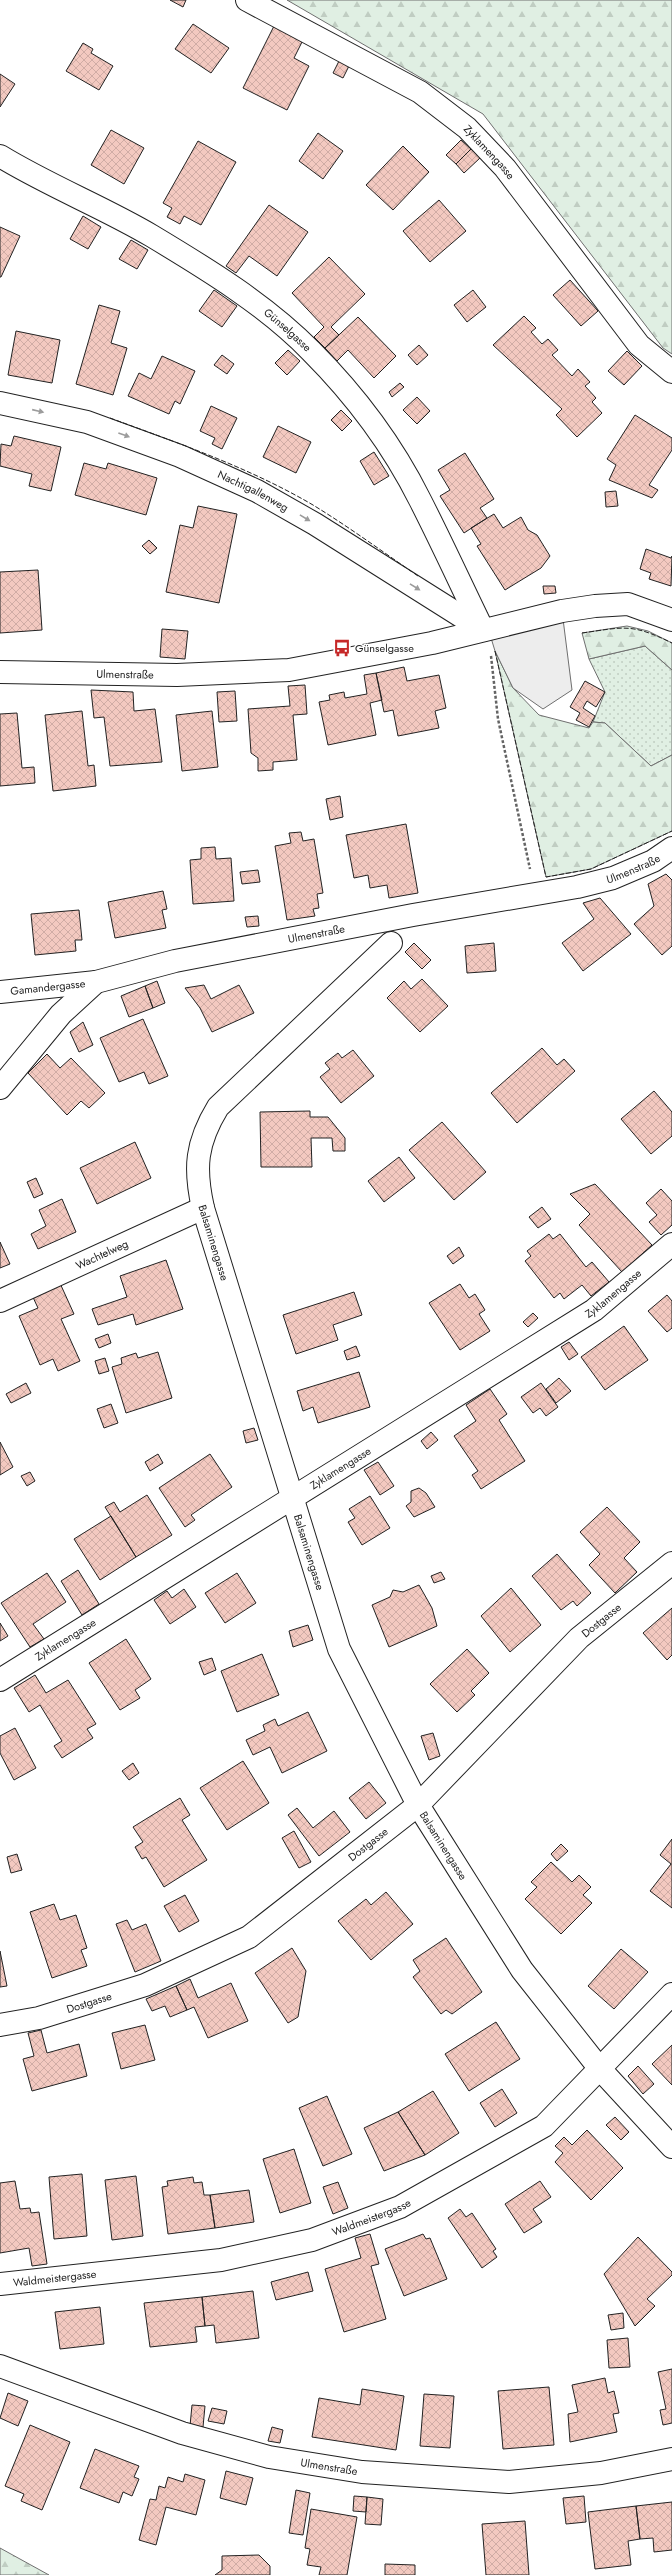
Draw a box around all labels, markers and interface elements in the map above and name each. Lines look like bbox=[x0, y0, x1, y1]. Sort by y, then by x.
street label: Zyklamengasse bbox=[460, 121, 519, 183]
street label: Günselgasse bbox=[260, 304, 315, 355]
one-way arrow bbox=[32, 409, 44, 415]
one-way arrow bbox=[118, 433, 130, 439]
street label: Nachtigallenweg bbox=[215, 466, 292, 515]
one-way arrow bbox=[299, 514, 311, 521]
one-way arrow bbox=[410, 583, 420, 591]
bus stop icon: Günselgasse bbox=[332, 638, 352, 658]
place label: Günselgasse bbox=[355, 640, 414, 656]
street label: Ulmenstraße bbox=[96, 666, 154, 683]
street label: Ulmenstraße bbox=[605, 850, 664, 887]
street label: Ulmenstraße bbox=[287, 920, 346, 947]
street label: Gamandergasse bbox=[10, 975, 86, 999]
street label: Balsaminengasse bbox=[194, 1203, 233, 1283]
street label: Wachtelweg bbox=[73, 1235, 131, 1273]
street label: Zyklamengasse bbox=[582, 1265, 645, 1322]
street label: Zyklamengasse bbox=[307, 1443, 374, 1493]
street label: Balsaminengasse bbox=[290, 1512, 328, 1592]
street label: Dostgasse bbox=[578, 1599, 625, 1641]
street label: Zyklamengasse bbox=[32, 1614, 99, 1664]
street label: Balsaminengasse bbox=[416, 1808, 471, 1883]
street label: Dostgasse bbox=[345, 1823, 391, 1865]
street label: Dostgasse bbox=[64, 1988, 114, 2017]
street label: Waldmeistergasse bbox=[330, 2194, 414, 2240]
street label: Waldmeistergasse bbox=[12, 2266, 97, 2291]
street label: Ulmenstraße bbox=[299, 2454, 359, 2479]

